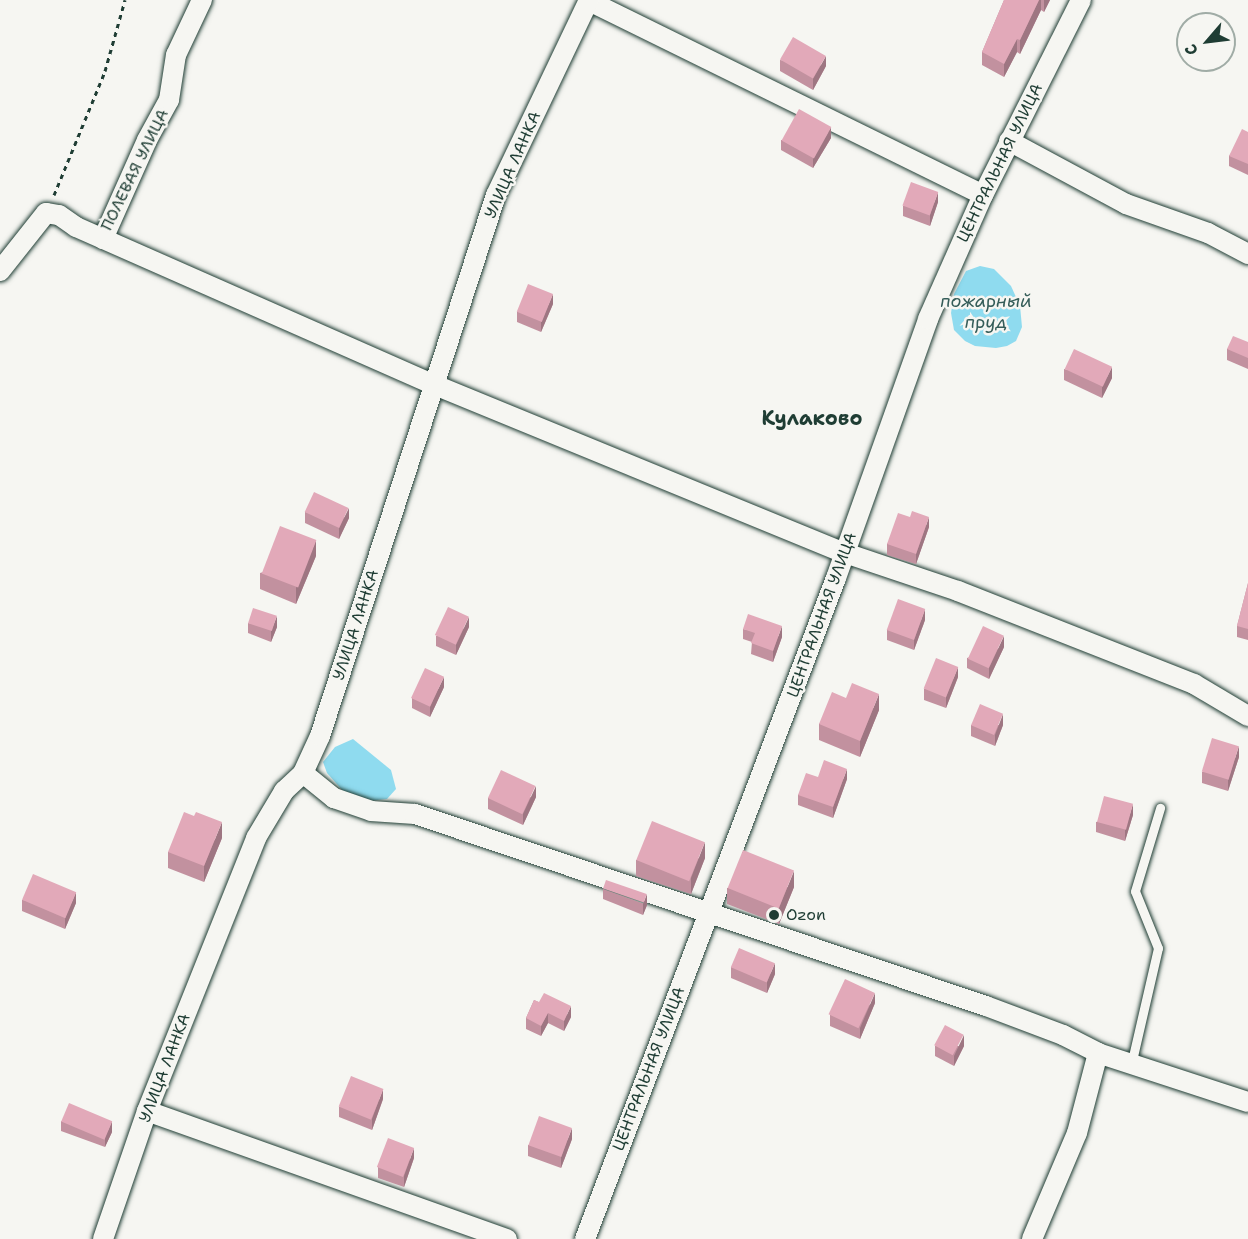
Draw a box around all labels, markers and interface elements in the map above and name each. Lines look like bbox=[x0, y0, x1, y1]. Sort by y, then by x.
north arrow bbox=[1176, 12, 1236, 72]
text: С bbox=[1180, 40, 1203, 59]
street label: ЦЕНТРАЛЬНАЯ УЛИЦА bbox=[953, 80, 1047, 246]
street label: ПОЛЕВАЯ УЛИЦА bbox=[97, 106, 173, 234]
street label: УЛИЦА ЛАНКА bbox=[481, 109, 545, 221]
water label: пожарный пруд bbox=[940, 291, 1032, 334]
district label: Кулаково bbox=[762, 406, 862, 430]
street label: ЦЕНТРАЛЬНАЯ УЛИЦА bbox=[783, 530, 861, 700]
street label: УЛИЦА ЛАНКА bbox=[329, 567, 383, 683]
place label: Ozon bbox=[786, 905, 826, 925]
marker: Ozon bbox=[767, 908, 781, 922]
street label: ЦЕНТРАЛЬНАЯ УЛИЦА bbox=[609, 984, 689, 1154]
street label: УЛИЦА ЛАНКА bbox=[135, 1011, 195, 1125]

